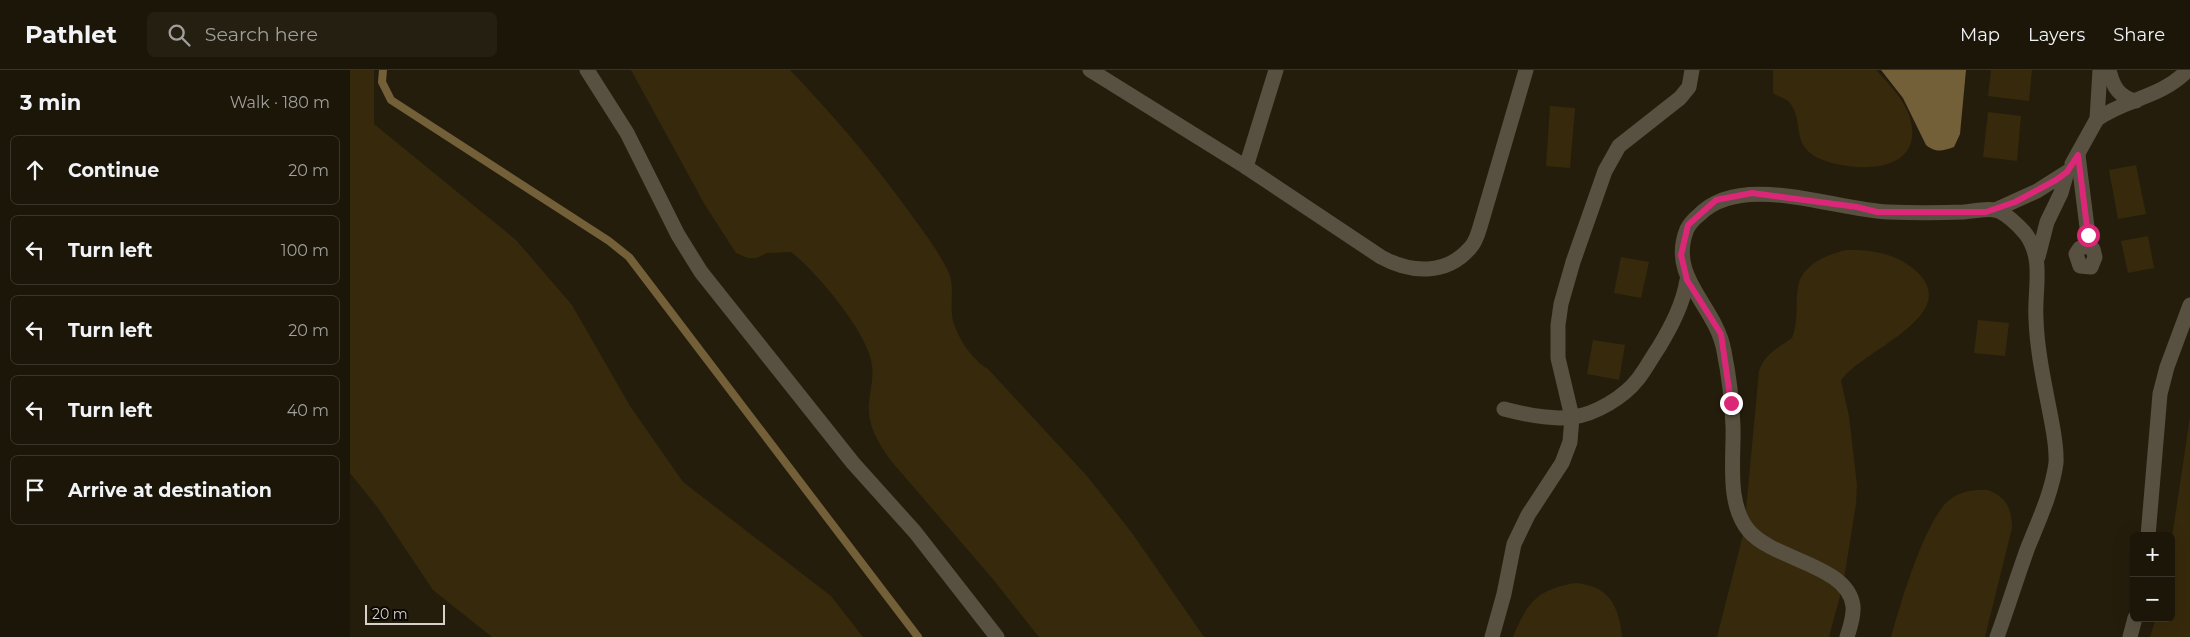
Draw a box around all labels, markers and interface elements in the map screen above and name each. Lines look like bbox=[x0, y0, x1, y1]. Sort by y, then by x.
search box bbox=[147, 12, 497, 57]
text: Pathlet bbox=[25, 20, 117, 49]
icon: search bbox=[165, 21, 193, 49]
text: Search here bbox=[205, 23, 318, 46]
text: Map bbox=[1960, 24, 2000, 46]
text: Layers bbox=[2028, 24, 2085, 46]
text: Share bbox=[2113, 24, 2165, 46]
text: 3 min bbox=[20, 90, 81, 115]
text: Walk · 180 m bbox=[230, 93, 330, 112]
icon: ahead bbox=[21, 156, 49, 184]
text: Continue bbox=[68, 159, 159, 182]
text: 20 m bbox=[288, 161, 329, 180]
route start bbox=[2077, 224, 2100, 247]
icon: left bbox=[21, 236, 49, 264]
text: Turn left bbox=[68, 239, 153, 262]
text: 100 m bbox=[281, 241, 329, 260]
icon: left bbox=[21, 316, 49, 344]
text: Turn left bbox=[68, 319, 153, 342]
text: 20 m bbox=[288, 321, 329, 340]
route end bbox=[1720, 392, 1743, 415]
icon: left bbox=[21, 396, 49, 424]
text: Turn left bbox=[68, 399, 153, 422]
text: 40 m bbox=[287, 401, 329, 420]
icon: arrive bbox=[21, 476, 49, 504]
text: Arrive at destination bbox=[68, 479, 272, 502]
map controls bbox=[2130, 532, 2175, 622]
button: + bbox=[2130, 532, 2175, 577]
button: − bbox=[2130, 577, 2175, 622]
scale bar bbox=[365, 602, 445, 625]
text: 20 m bbox=[372, 605, 408, 623]

